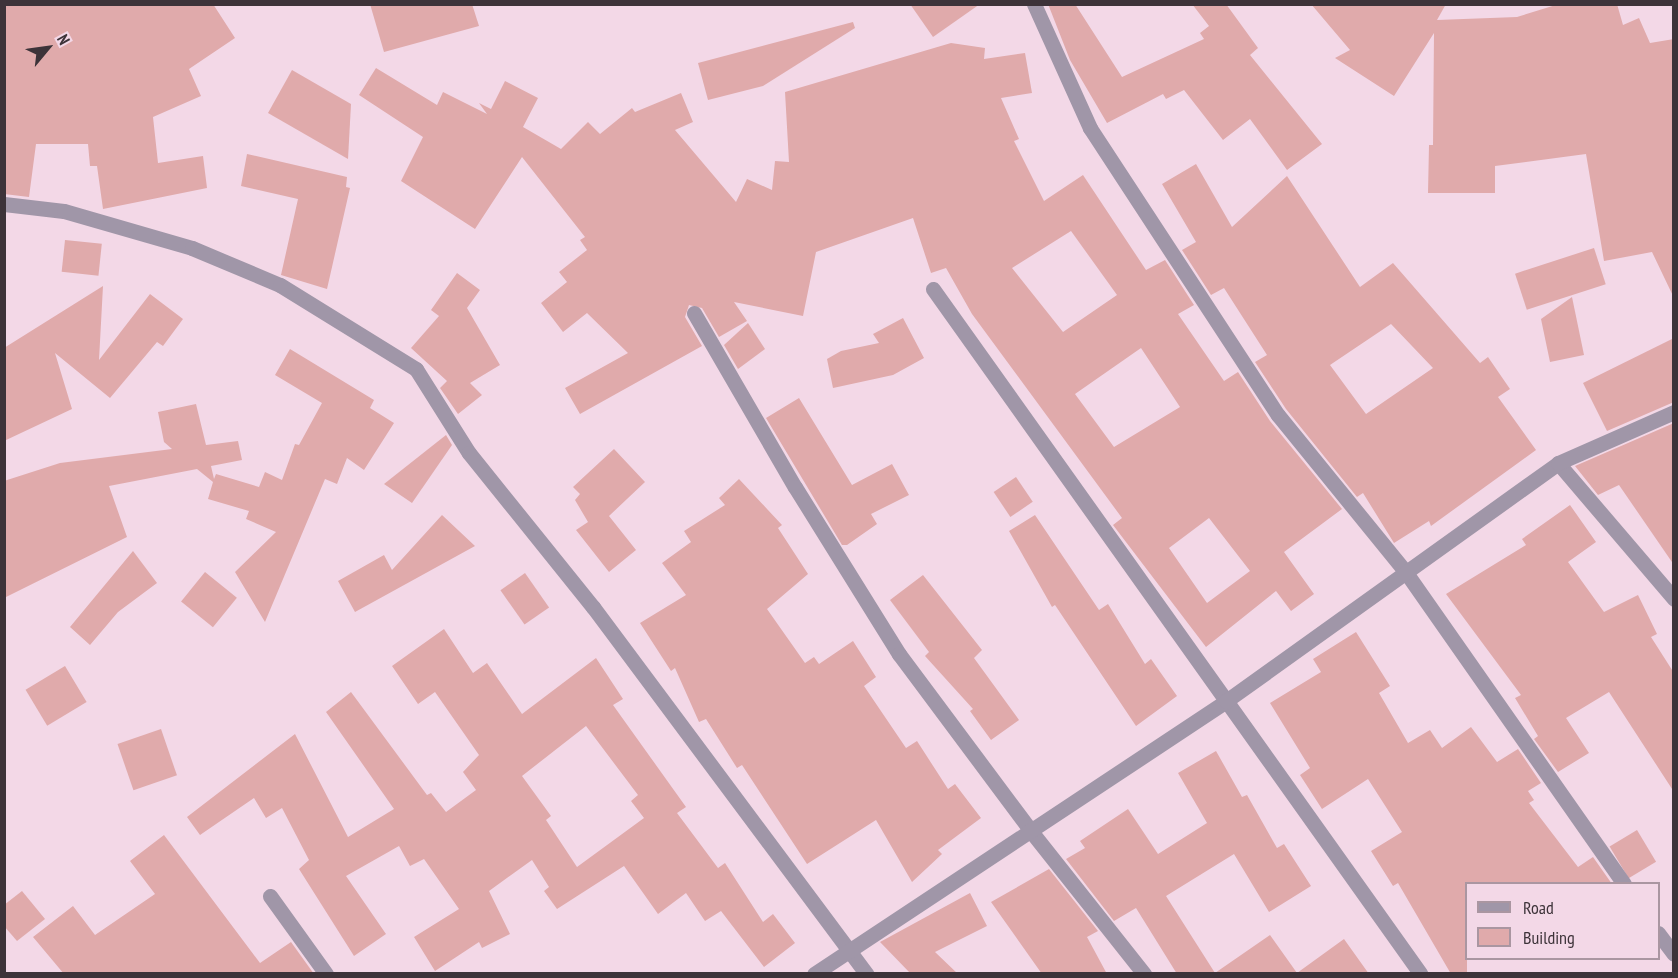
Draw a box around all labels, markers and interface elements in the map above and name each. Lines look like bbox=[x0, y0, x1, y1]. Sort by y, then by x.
north arrow bbox=[18, 18, 78, 78]
text: N bbox=[53, 31, 75, 48]
legend bbox=[1465, 882, 1660, 960]
text: Road bbox=[1523, 896, 1554, 919]
text: Building bbox=[1523, 926, 1575, 949]

